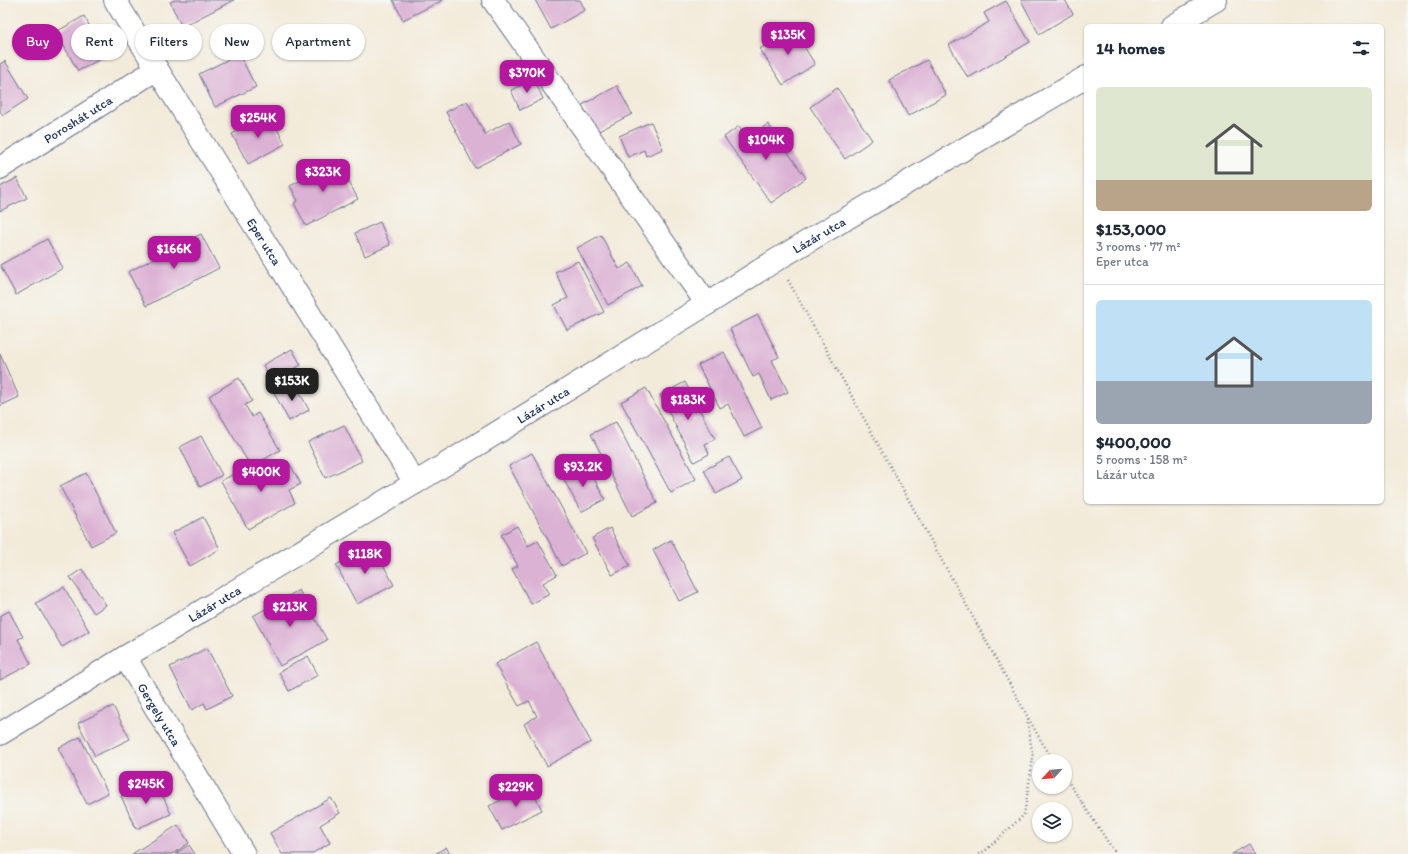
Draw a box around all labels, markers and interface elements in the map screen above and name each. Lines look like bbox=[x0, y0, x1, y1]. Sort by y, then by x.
pin: $135K bbox=[760, 22, 816, 56]
chip: Buy bbox=[12, 24, 63, 60]
chip: Rent bbox=[71, 24, 127, 60]
chip: Filters bbox=[135, 24, 202, 60]
chip: New bbox=[210, 24, 264, 60]
chip: Apartment bbox=[272, 24, 365, 60]
text: $135K bbox=[771, 27, 805, 42]
icon: filters bbox=[1350, 37, 1372, 59]
text: 14 homes bbox=[1096, 38, 1165, 58]
pin: $370K bbox=[499, 60, 555, 94]
text: $370K bbox=[509, 65, 545, 80]
street label: Poroshát utca bbox=[41, 92, 115, 146]
pin: $254K bbox=[230, 105, 286, 139]
text: $254K bbox=[240, 110, 276, 125]
icon: home bbox=[1198, 113, 1270, 185]
pin: $104K bbox=[738, 127, 794, 161]
text: $104K bbox=[748, 132, 784, 147]
pin: $323K bbox=[295, 159, 351, 193]
text: $323K bbox=[305, 164, 341, 179]
street label: Lázár utca bbox=[790, 213, 848, 256]
street label: Eper utca bbox=[244, 215, 285, 268]
text: $153,000 bbox=[1096, 219, 1166, 239]
pin: $166K bbox=[146, 236, 202, 270]
text: 3 rooms · 77 m² bbox=[1096, 239, 1181, 254]
text: $166K bbox=[157, 241, 191, 256]
text: Eper utca bbox=[1096, 254, 1149, 269]
icon: home bbox=[1198, 326, 1270, 398]
pin: $153K bbox=[264, 368, 320, 402]
text: $153K bbox=[275, 373, 309, 388]
street label: Lázár utca bbox=[514, 383, 572, 426]
pin: $183K bbox=[660, 387, 716, 421]
text: $183K bbox=[670, 392, 706, 407]
text: $400,000 bbox=[1096, 432, 1171, 452]
text: 5 rooms · 158 m² bbox=[1096, 452, 1187, 467]
pin: $93.2K bbox=[550, 454, 616, 488]
pin: $400K bbox=[233, 459, 289, 493]
text: $93.2K bbox=[564, 459, 602, 474]
text: $400K bbox=[242, 464, 280, 479]
text: Lázár utca bbox=[1096, 467, 1155, 482]
pin: $118K bbox=[337, 541, 393, 575]
text: $118K bbox=[348, 546, 382, 561]
street label: Lázár utca bbox=[185, 582, 244, 625]
pin: $213K bbox=[262, 594, 318, 628]
text: $213K bbox=[273, 599, 307, 614]
street label: Gergely utca bbox=[135, 680, 185, 749]
north arrow bbox=[1032, 754, 1072, 794]
map controls bbox=[1032, 754, 1072, 842]
pin: $245K bbox=[118, 771, 174, 805]
pin: $229K bbox=[488, 774, 544, 808]
text: $245K bbox=[128, 776, 164, 791]
text: $229K bbox=[498, 779, 534, 794]
button: layers bbox=[1032, 802, 1072, 842]

